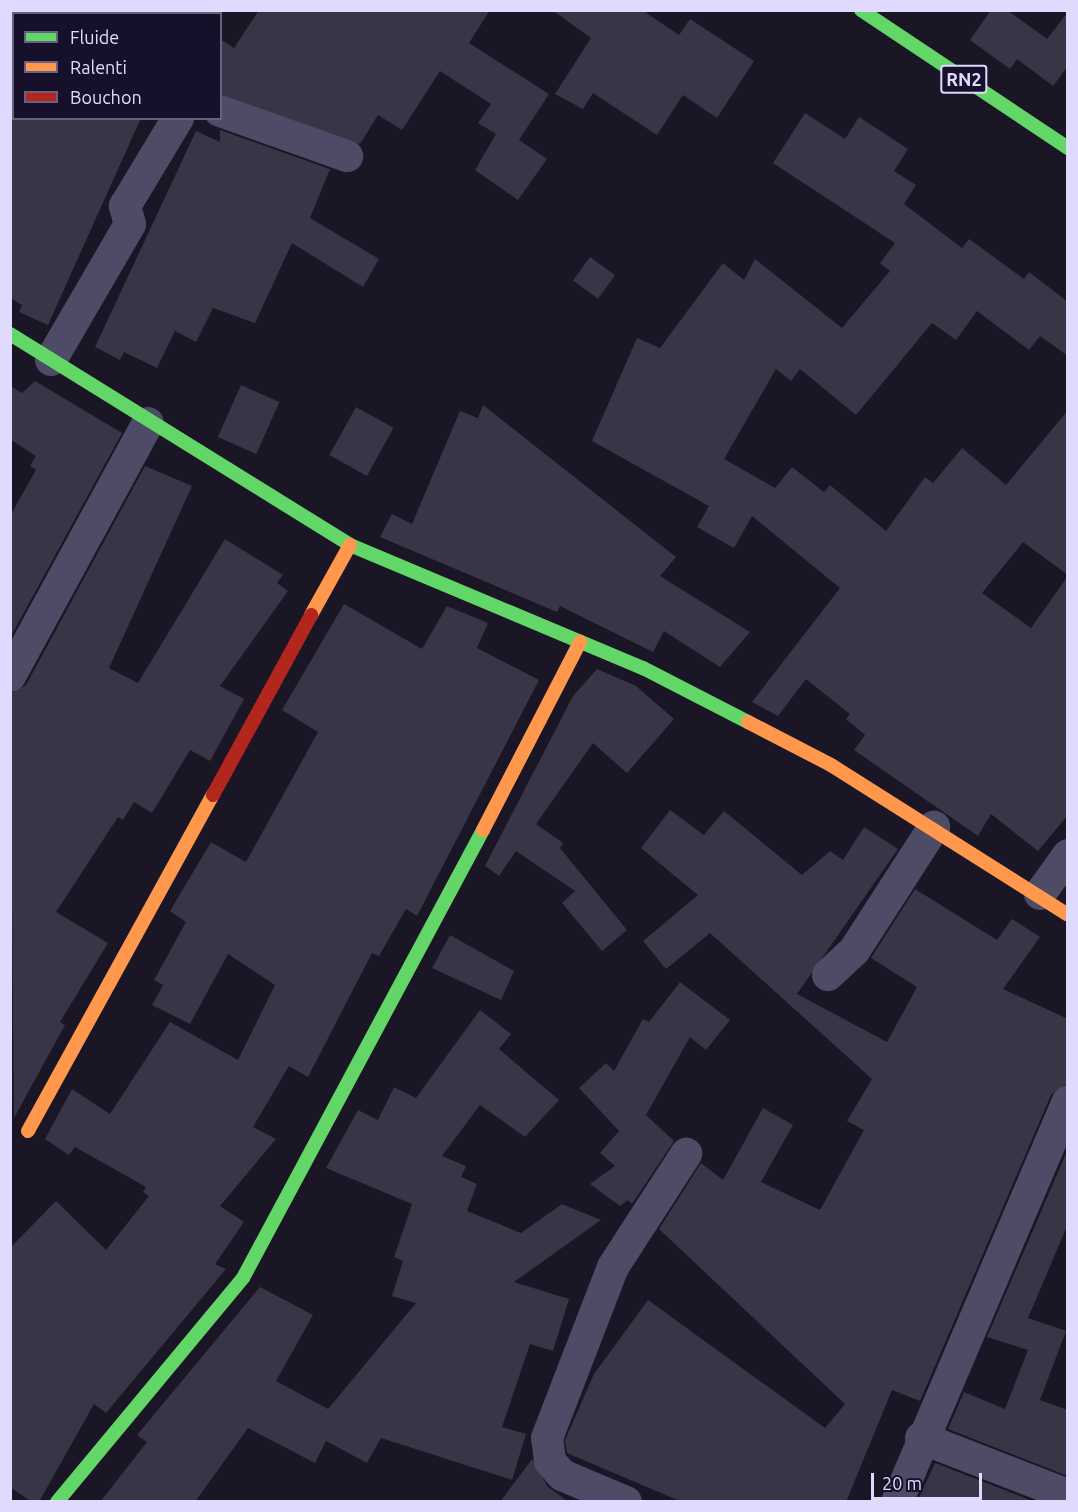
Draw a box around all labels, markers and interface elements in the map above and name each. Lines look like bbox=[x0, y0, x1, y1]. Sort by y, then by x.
legend bbox=[12, 12, 222, 120]
text: Fluide bbox=[70, 27, 119, 47]
text: Ralenti bbox=[70, 57, 127, 77]
road number: RN2 bbox=[940, 64, 988, 94]
text: Bouchon bbox=[70, 87, 142, 107]
scale bar bbox=[874, 1461, 985, 1499]
text: 20 m bbox=[882, 1473, 922, 1493]

